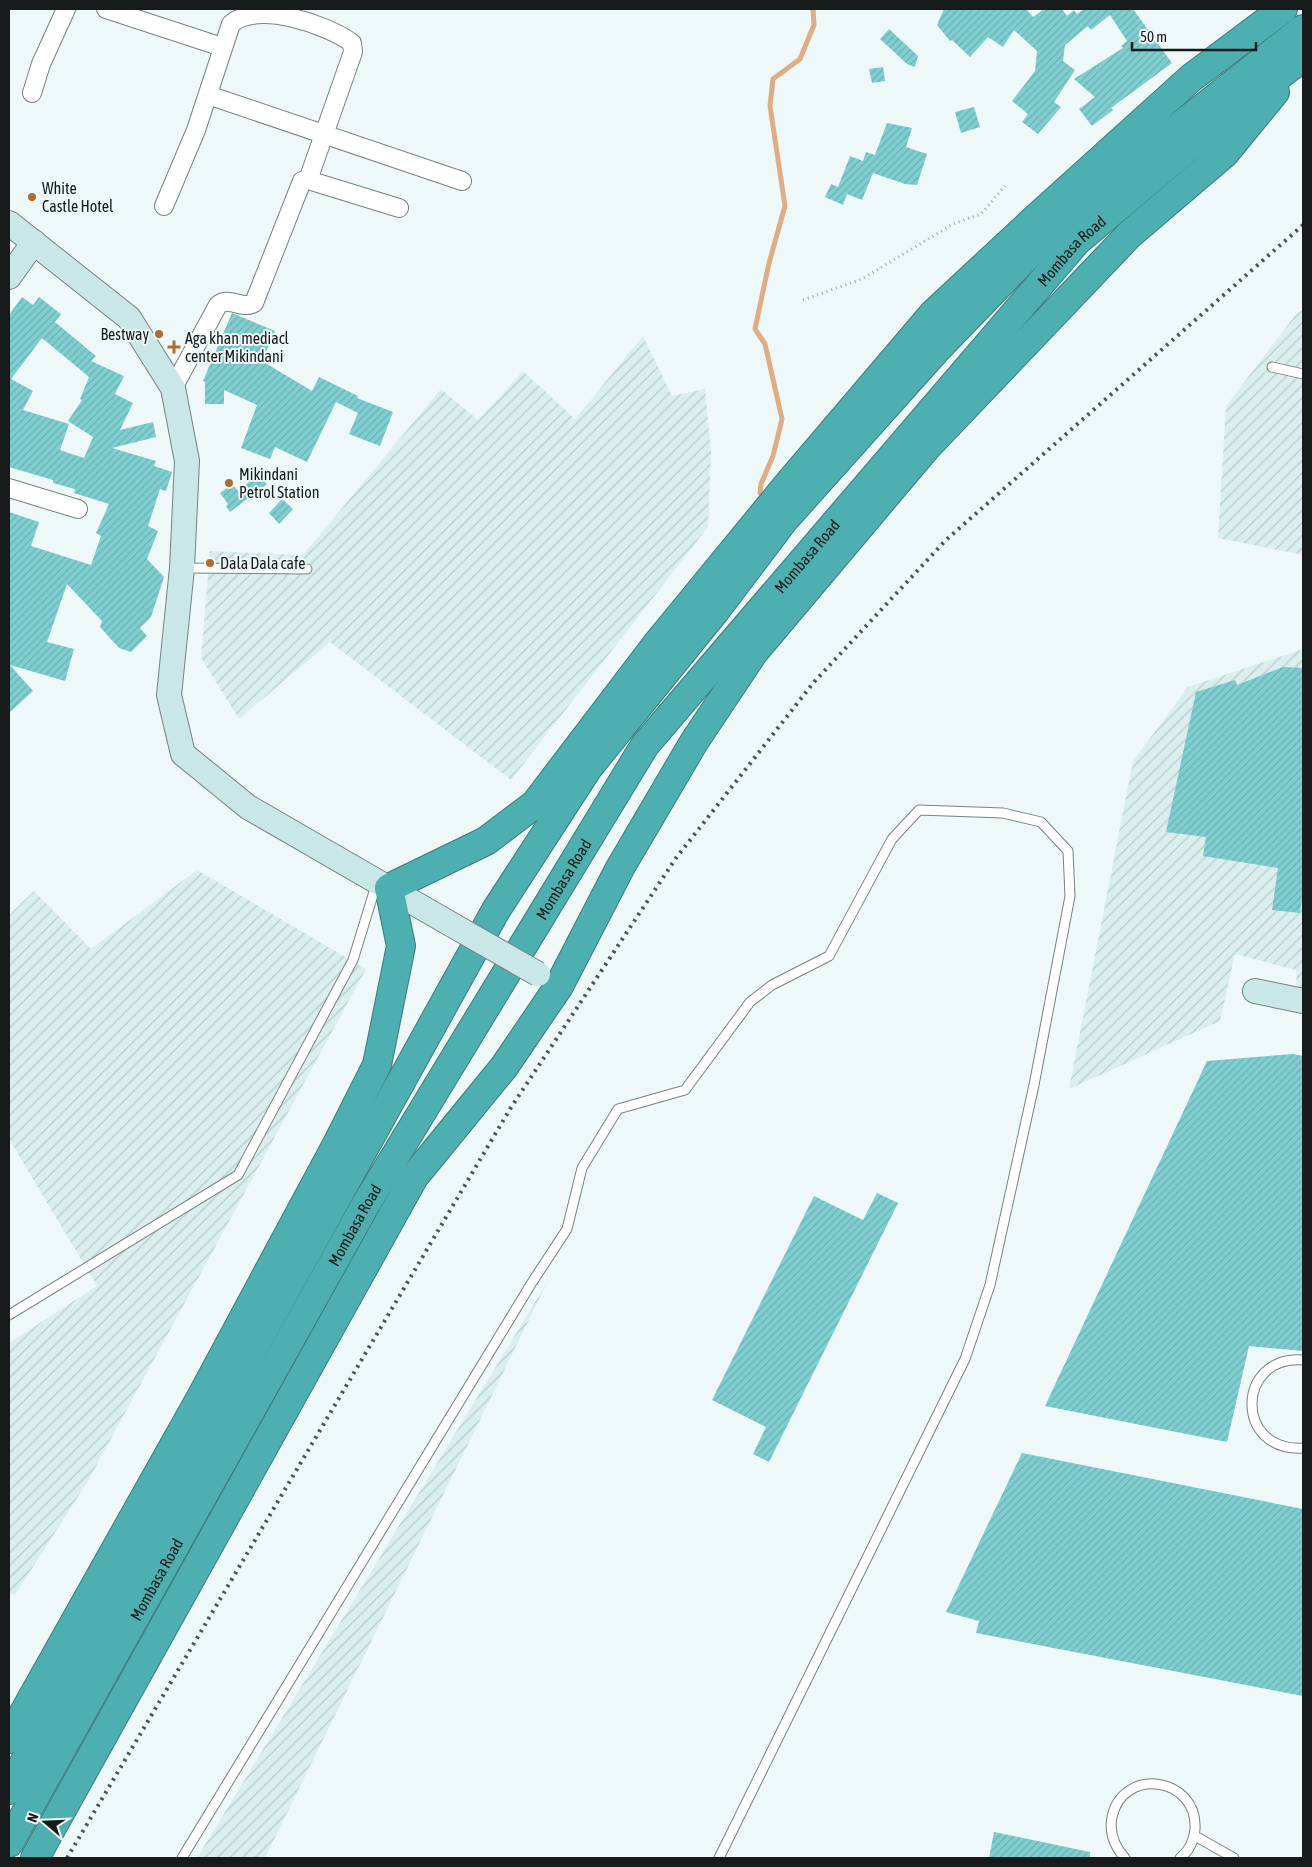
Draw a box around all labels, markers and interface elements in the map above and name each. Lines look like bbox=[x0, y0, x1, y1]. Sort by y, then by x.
scale bar bbox=[1132, 20, 1256, 52]
text: 50 m bbox=[1140, 28, 1167, 45]
place label: White Castle Hotel bbox=[42, 179, 114, 215]
marker: White Castle Hotel bbox=[26, 191, 38, 203]
street label: Mombasa Road bbox=[1034, 212, 1109, 290]
place label: Bestway bbox=[100, 325, 149, 344]
marker: Bestway bbox=[153, 328, 165, 340]
place label: Aga khan mediacl center Mikindani bbox=[185, 329, 290, 365]
marker: Aga khan mediacl center Mikindani bbox=[167, 340, 181, 354]
place label: Mikindani Petrol Station bbox=[239, 465, 320, 501]
marker: Mikindani Petrol Station bbox=[223, 477, 235, 489]
street label: Mombasa Road bbox=[771, 516, 843, 596]
place label: Dala Dala cafe bbox=[220, 554, 306, 572]
marker: Dala Dala cafe bbox=[204, 557, 216, 569]
street label: Mombasa Road bbox=[532, 836, 595, 923]
street label: Mombasa Road bbox=[324, 1181, 385, 1269]
street label: Mombasa Road bbox=[126, 1535, 186, 1623]
north arrow bbox=[20, 1797, 70, 1847]
text: N bbox=[24, 1811, 42, 1824]

